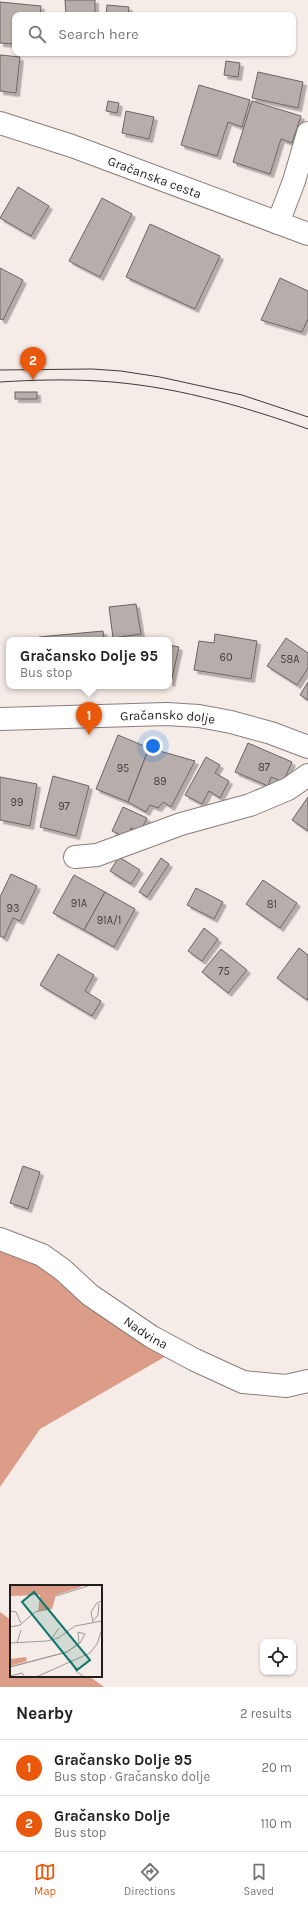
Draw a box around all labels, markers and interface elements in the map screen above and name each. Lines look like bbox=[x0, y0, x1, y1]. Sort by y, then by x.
search box bbox=[12, 12, 296, 56]
icon: search bbox=[26, 23, 48, 45]
text: Search here bbox=[58, 25, 139, 43]
street label: Gračanska cesta bbox=[106, 153, 204, 202]
pin: 2 bbox=[20, 347, 46, 380]
popup bbox=[6, 637, 172, 689]
text: Gračansko Dolje 95 bbox=[20, 647, 158, 665]
house number: 60 bbox=[220, 651, 232, 664]
house number: 58A bbox=[280, 653, 300, 666]
text: Bus stop bbox=[20, 665, 72, 680]
pin: 1 bbox=[76, 702, 102, 735]
street label: Gračansko dolje bbox=[120, 707, 217, 727]
your location bbox=[143, 736, 163, 756]
house number: 87 bbox=[258, 761, 270, 774]
house number: 95 bbox=[117, 762, 129, 775]
house number: 89 bbox=[153, 775, 167, 788]
house number: 99 bbox=[11, 796, 23, 809]
house number: 97 bbox=[58, 800, 70, 813]
house number: 91A bbox=[71, 897, 88, 910]
house number: 81 bbox=[267, 898, 277, 911]
house number: 93 bbox=[7, 902, 19, 915]
house number: 91A/1 bbox=[97, 914, 121, 927]
house number: 75 bbox=[218, 965, 230, 978]
street label: Nadvina bbox=[121, 1313, 170, 1352]
inset map bbox=[10, 1585, 102, 1677]
map controls bbox=[260, 1639, 296, 1675]
button: locate bbox=[260, 1639, 296, 1675]
text: Nearby bbox=[16, 1703, 73, 1723]
text: 2 results bbox=[240, 1706, 292, 1721]
text: Gračansko Dolje 95 bbox=[54, 1751, 192, 1769]
text: 1 bbox=[27, 1760, 31, 1775]
text: 20 m bbox=[262, 1760, 292, 1775]
text: Bus stop · Gračansko dolje bbox=[54, 1769, 210, 1784]
text: Gračansko Dolje bbox=[54, 1807, 170, 1825]
text: 2 bbox=[25, 1816, 33, 1831]
text: 110 m bbox=[260, 1816, 292, 1831]
text: Bus stop bbox=[54, 1825, 106, 1840]
tab: Map bbox=[34, 1861, 56, 1898]
tab: Directions bbox=[124, 1861, 176, 1898]
tab: Saved bbox=[244, 1861, 274, 1898]

